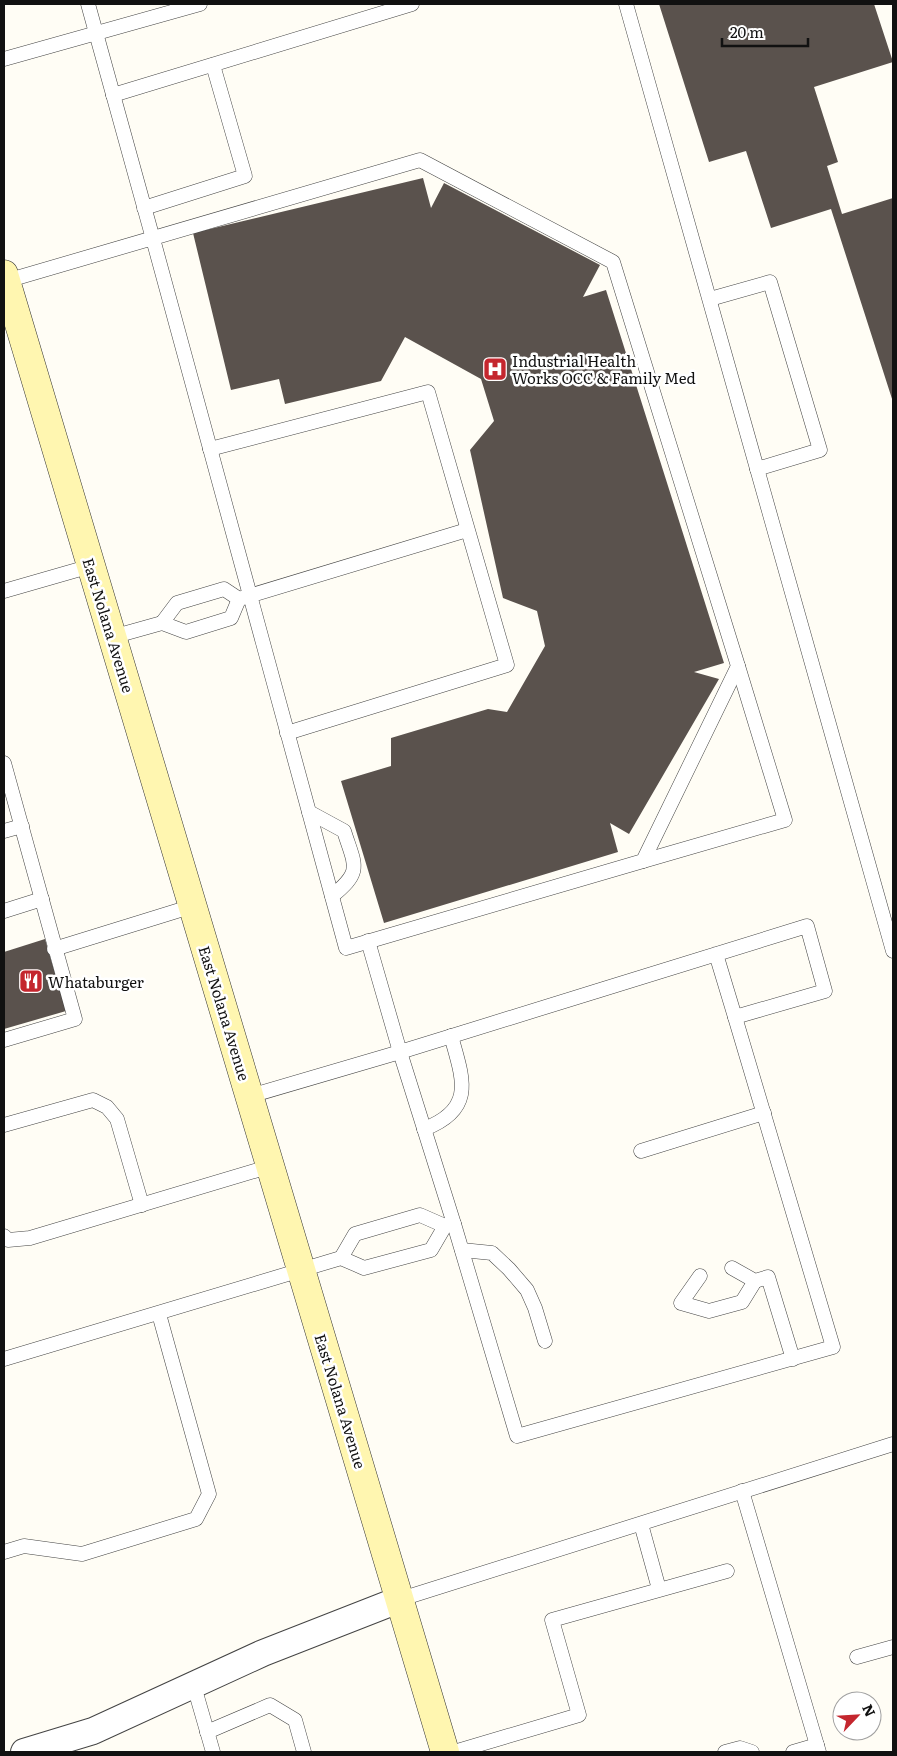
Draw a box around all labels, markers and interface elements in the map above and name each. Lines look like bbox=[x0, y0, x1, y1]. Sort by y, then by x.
scale bar bbox=[722, 15, 808, 47]
text: 20 m bbox=[730, 20, 764, 43]
place label: Industrial Health Works OCC & Family Med bbox=[512, 349, 696, 389]
hospital icon: Industrial Health Works OCC & Family Med bbox=[482, 356, 508, 382]
street label: East Nolana Avenue bbox=[78, 555, 141, 696]
street label: East Nolana Avenue bbox=[194, 943, 257, 1084]
restaurant icon: Whataburger bbox=[18, 968, 44, 994]
place label: Whataburger bbox=[48, 970, 144, 993]
street label: East Nolana Avenue bbox=[310, 1331, 373, 1472]
north arrow bbox=[832, 1691, 882, 1741]
text: N bbox=[858, 1701, 881, 1720]

